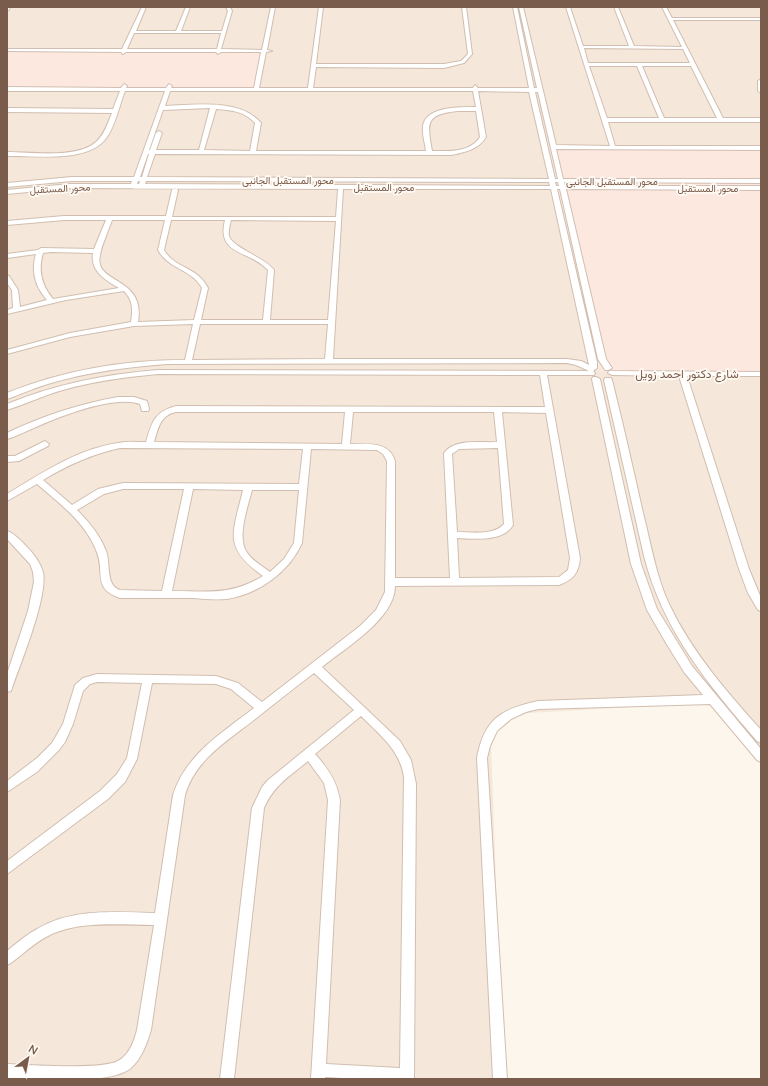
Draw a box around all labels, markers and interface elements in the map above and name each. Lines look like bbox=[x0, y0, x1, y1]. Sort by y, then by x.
street label: محور المستقبل الجانبى bbox=[242, 174, 334, 187]
street label: محور المستقبل الجانبى bbox=[566, 175, 658, 188]
street label: محور المستقبل bbox=[29, 180, 91, 197]
street label: محور المستقبل bbox=[354, 181, 414, 194]
street label: محور المستقبل bbox=[678, 182, 738, 195]
street label: شارع دكتور احمد زويل bbox=[635, 366, 739, 383]
north arrow bbox=[8, 1038, 48, 1078]
text: N bbox=[27, 1041, 41, 1057]

